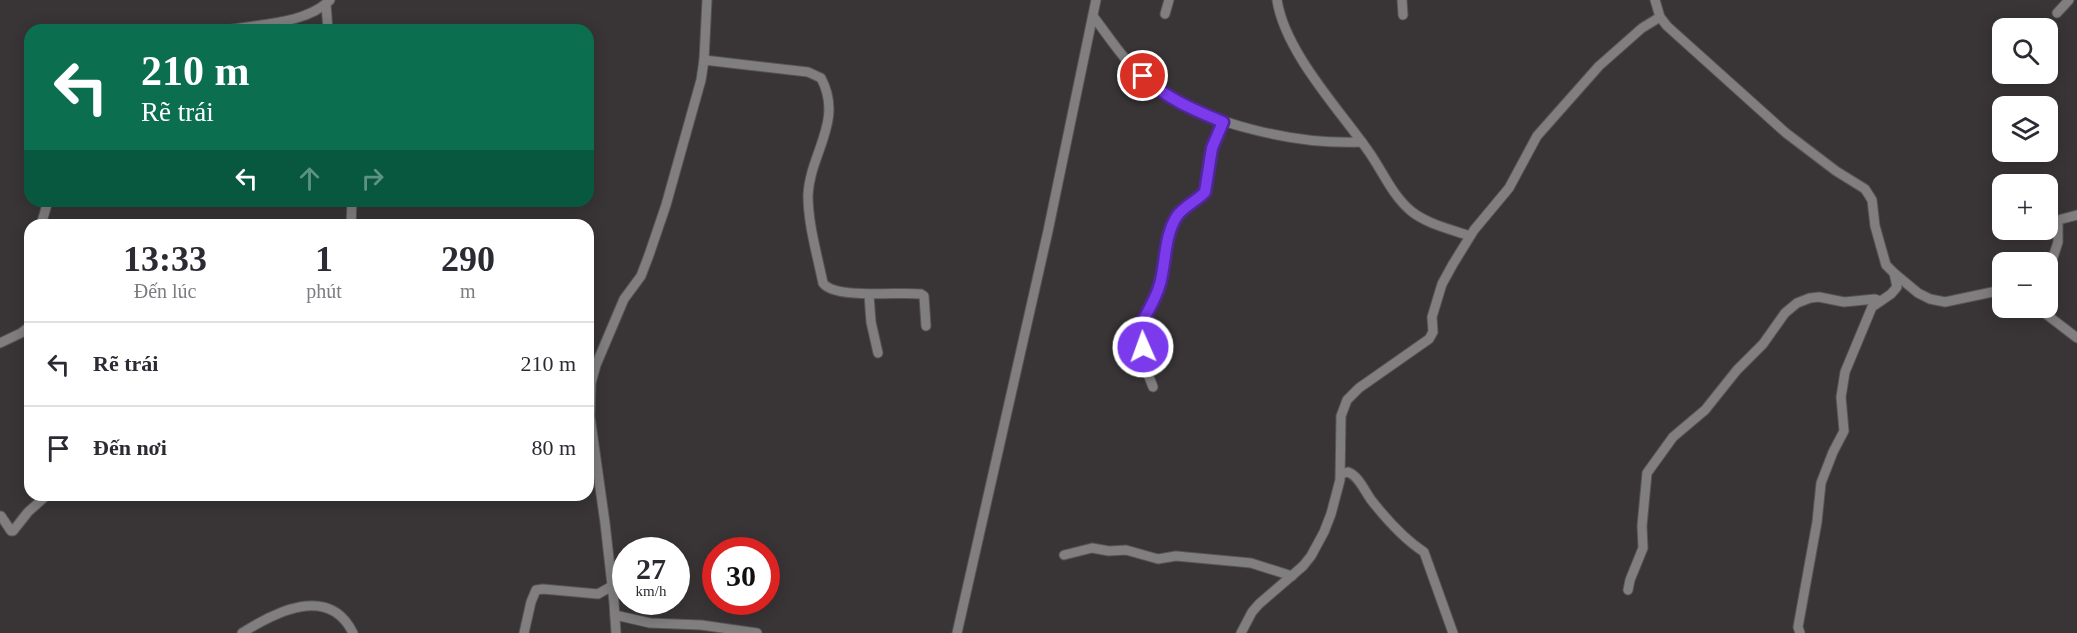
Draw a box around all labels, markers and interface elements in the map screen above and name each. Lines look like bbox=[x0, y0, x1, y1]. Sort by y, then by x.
map controls bbox=[1992, 18, 2058, 318]
button: search bbox=[1992, 18, 2058, 84]
icon: left bbox=[42, 48, 120, 126]
text: 210 m bbox=[141, 48, 250, 94]
pin bbox=[1117, 50, 1168, 101]
icon: arrive bbox=[1126, 59, 1159, 92]
button: layers bbox=[1992, 96, 2058, 162]
text: Rẽ trái bbox=[141, 97, 214, 127]
icon: left bbox=[230, 162, 263, 195]
icon: ahead bbox=[293, 162, 326, 195]
icon: right bbox=[356, 162, 389, 195]
button: + bbox=[1992, 174, 2058, 240]
text: 13:33 bbox=[123, 239, 207, 279]
text: 1 bbox=[315, 239, 333, 279]
text: 290 bbox=[441, 239, 495, 279]
button: − bbox=[1992, 252, 2058, 318]
text: Đến lúc bbox=[134, 280, 196, 302]
text: phút bbox=[306, 280, 342, 302]
text: m bbox=[460, 280, 476, 302]
position arrow bbox=[1111, 315, 1175, 379]
icon: left bbox=[42, 348, 75, 381]
text: Rẽ trái bbox=[93, 351, 158, 376]
text: 210 m bbox=[520, 351, 576, 376]
icon: arrive bbox=[42, 432, 75, 465]
text: Đến nơi bbox=[93, 435, 167, 460]
text: 80 m bbox=[531, 435, 576, 460]
speed limit sign: 30 bbox=[702, 537, 780, 615]
text: 27 bbox=[636, 552, 666, 585]
text: km/h bbox=[636, 583, 666, 599]

